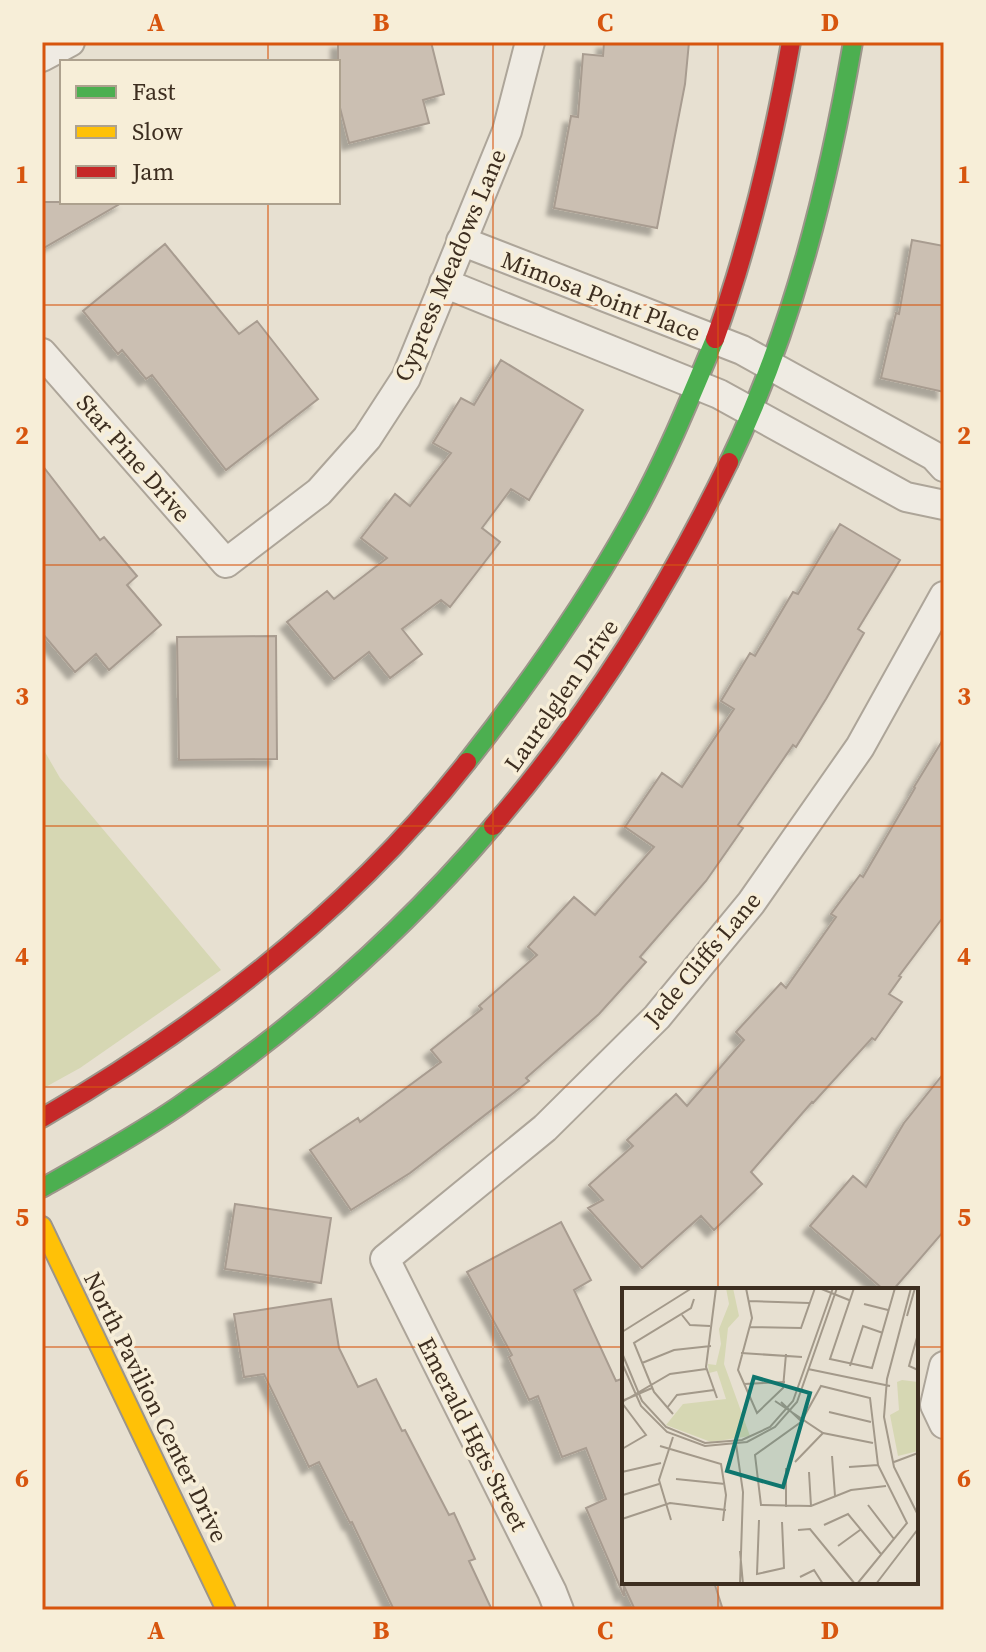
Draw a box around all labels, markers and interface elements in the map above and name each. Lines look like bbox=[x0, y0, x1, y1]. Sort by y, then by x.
text: A bbox=[147, 4, 165, 40]
text: B bbox=[373, 4, 390, 40]
text: C bbox=[597, 4, 613, 40]
text: D bbox=[821, 4, 839, 40]
legend bbox=[60, 60, 340, 204]
text: Fast bbox=[132, 75, 176, 108]
text: Slow bbox=[132, 115, 183, 148]
street label: Cypress Meadows Lane bbox=[386, 144, 514, 386]
text: Jam bbox=[131, 155, 174, 188]
text: 1 bbox=[15, 156, 29, 192]
text: 1 bbox=[957, 156, 971, 192]
street label: Mimosa Point Place bbox=[497, 243, 705, 349]
street label: Star Pine Drive bbox=[69, 387, 199, 529]
text: 2 bbox=[15, 417, 29, 453]
text: 2 bbox=[957, 417, 971, 453]
street label: Laurelglen Drive bbox=[496, 612, 626, 778]
text: 3 bbox=[15, 678, 29, 714]
text: 3 bbox=[957, 678, 971, 714]
street label: Jade Cliffs Lane bbox=[635, 885, 768, 1034]
text: 4 bbox=[15, 938, 29, 974]
text: 4 bbox=[957, 938, 971, 974]
text: 5 bbox=[15, 1199, 29, 1235]
text: 5 bbox=[957, 1199, 971, 1235]
street label: North Pavilion Center Drive bbox=[76, 1266, 236, 1548]
inset map bbox=[622, 1288, 918, 1584]
street label: Emerald Hgts Street bbox=[410, 1331, 536, 1537]
text: 6 bbox=[15, 1460, 29, 1496]
text: 6 bbox=[957, 1460, 971, 1496]
text: A bbox=[147, 1612, 165, 1648]
text: B bbox=[373, 1612, 390, 1648]
text: C bbox=[597, 1612, 613, 1648]
text: D bbox=[821, 1612, 839, 1648]

